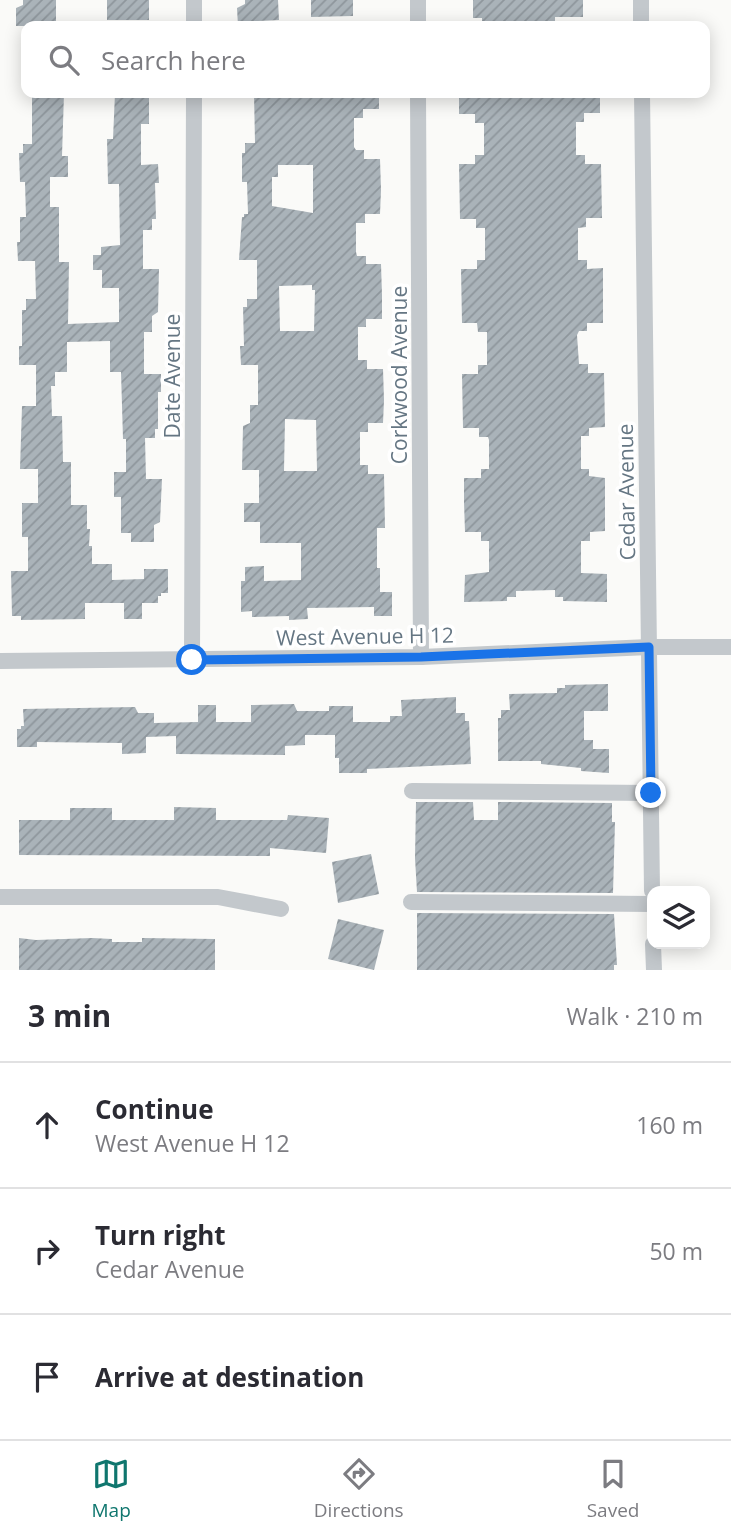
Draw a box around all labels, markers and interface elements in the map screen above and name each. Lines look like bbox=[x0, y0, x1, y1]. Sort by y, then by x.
search box bbox=[21, 21, 710, 98]
icon: search bbox=[45, 41, 83, 79]
text: Search here bbox=[101, 42, 246, 78]
street label: Corkwood Avenue bbox=[385, 286, 413, 464]
street label: Date Avenue bbox=[158, 314, 186, 438]
street label: Cedar Avenue bbox=[611, 423, 641, 561]
street label: West Avenue H 12 bbox=[276, 620, 454, 652]
route start bbox=[176, 644, 207, 675]
route end bbox=[635, 777, 666, 808]
map controls bbox=[647, 886, 710, 949]
button: layers bbox=[647, 886, 710, 949]
text: 3 min bbox=[28, 995, 111, 1036]
text: Walk · 210 m bbox=[566, 1000, 703, 1032]
text: Continue bbox=[95, 1091, 214, 1127]
icon: ahead bbox=[28, 1106, 66, 1144]
text: 160 m bbox=[636, 1109, 703, 1141]
text: West Avenue H 12 bbox=[95, 1127, 290, 1159]
text: Turn right bbox=[95, 1217, 226, 1253]
icon: right bbox=[28, 1232, 66, 1270]
text: 50 m bbox=[649, 1235, 703, 1267]
text: Cedar Avenue bbox=[95, 1253, 245, 1285]
icon: arrive bbox=[28, 1358, 66, 1396]
text: Arrive at destination bbox=[95, 1359, 364, 1395]
tab: Map bbox=[92, 1455, 131, 1523]
tab: Directions bbox=[314, 1455, 404, 1523]
tab: Saved bbox=[587, 1455, 639, 1523]

